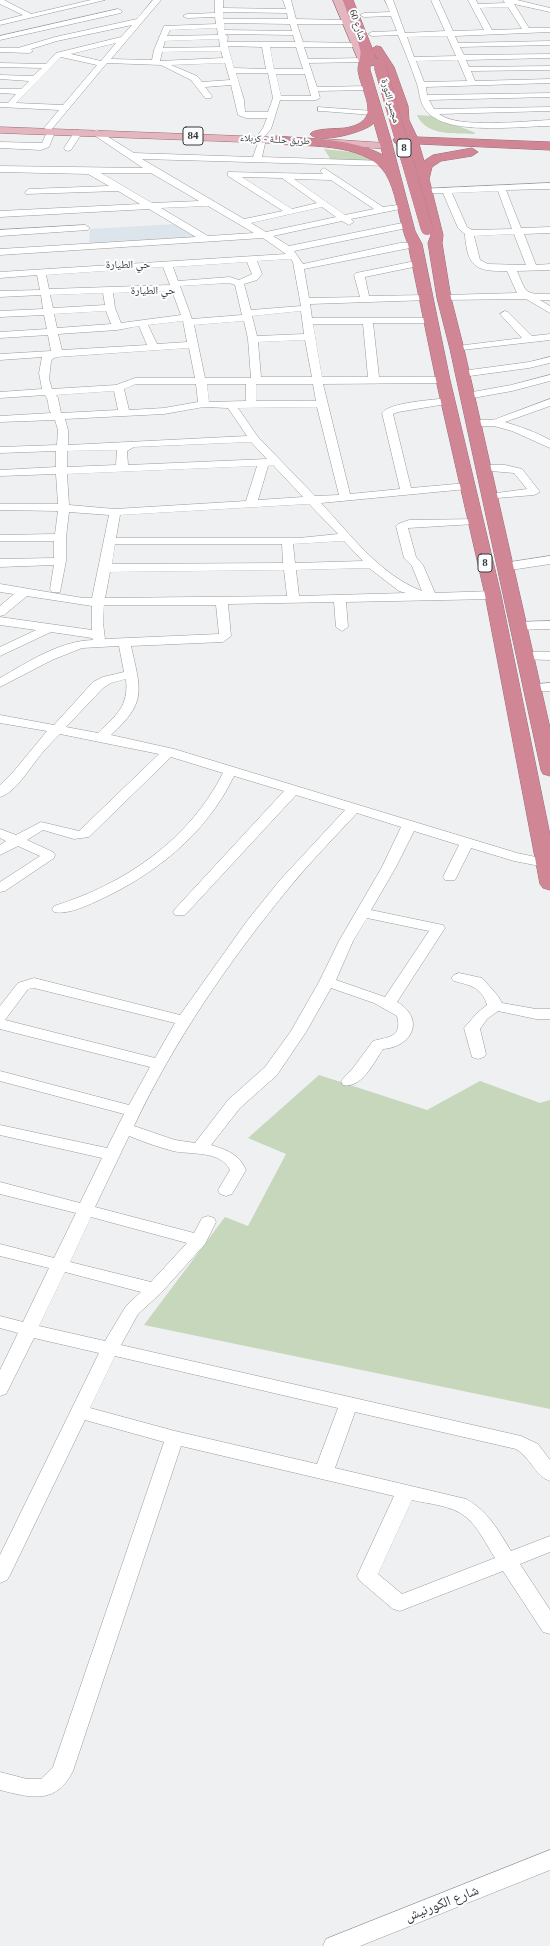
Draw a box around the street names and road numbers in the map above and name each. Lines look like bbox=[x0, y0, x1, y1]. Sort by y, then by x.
street label: شارع 60 bbox=[346, 8, 368, 42]
street label: مجسر الثورة bbox=[378, 78, 402, 124]
road number: 84 bbox=[183, 127, 203, 145]
street label: طريق حلــة - كربلاء bbox=[240, 132, 310, 148]
road number: 8 bbox=[397, 139, 411, 157]
road number: 8 bbox=[478, 554, 492, 572]
street label: شارع الكورنيش bbox=[403, 1882, 481, 1926]

